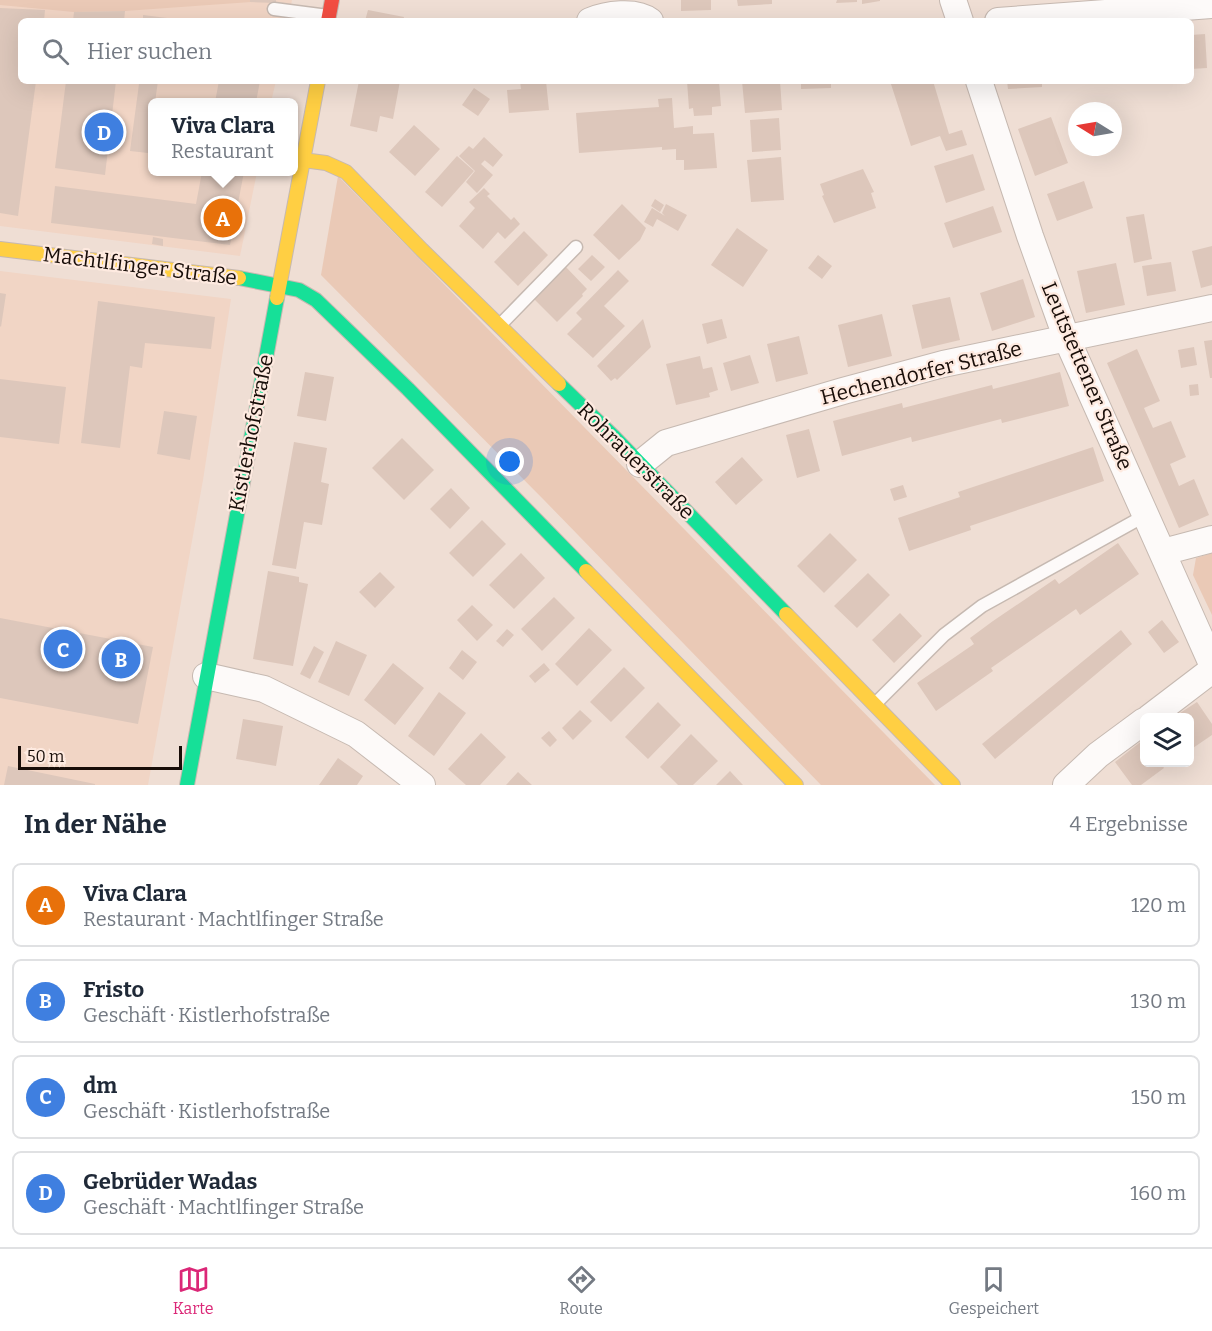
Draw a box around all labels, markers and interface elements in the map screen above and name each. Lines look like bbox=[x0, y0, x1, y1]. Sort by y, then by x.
search box bbox=[18, 18, 1194, 84]
icon: search bbox=[39, 35, 72, 68]
text: Hier suchen bbox=[87, 38, 212, 65]
popup bbox=[148, 98, 298, 176]
north arrow bbox=[1068, 102, 1122, 156]
pin: D bbox=[84, 110, 124, 154]
text: Viva Clara bbox=[171, 112, 275, 139]
text: Restaurant bbox=[171, 139, 274, 163]
pin: A bbox=[204, 196, 242, 240]
street label: Machtlfinger Straße bbox=[42, 241, 238, 291]
street label: Leutstettener Straße bbox=[1036, 278, 1138, 474]
street label: Hechendorfer Straße bbox=[818, 335, 1024, 411]
street label: Kistlerhofstraße bbox=[223, 352, 279, 514]
street label: Rohrauerstraße bbox=[572, 397, 700, 525]
your location bbox=[495, 447, 524, 476]
pin: C bbox=[44, 626, 82, 672]
pin: B bbox=[102, 636, 140, 682]
map controls bbox=[1140, 713, 1194, 767]
button: layers bbox=[1140, 713, 1194, 767]
scale bar bbox=[18, 743, 182, 770]
text: 50 m bbox=[27, 747, 64, 766]
text: In der Nähe bbox=[24, 809, 167, 840]
text: 4 Ergebnisse bbox=[1070, 812, 1188, 836]
text: Viva Clara bbox=[83, 880, 187, 907]
text: A bbox=[38, 893, 53, 917]
text: 120 m bbox=[1131, 893, 1186, 917]
text: Restaurant · Machtlfinger Straße bbox=[83, 907, 384, 931]
text: Fristo bbox=[83, 976, 144, 1003]
text: B bbox=[39, 989, 52, 1013]
text: 130 m bbox=[1131, 989, 1186, 1013]
text: Geschäft · Kistlerhofstraße bbox=[83, 1003, 330, 1027]
text: dm bbox=[83, 1072, 117, 1099]
text: C bbox=[39, 1085, 52, 1109]
text: 150 m bbox=[1131, 1085, 1186, 1109]
text: Geschäft · Kistlerhofstraße bbox=[83, 1099, 330, 1123]
text: Gebrüder Wadas bbox=[83, 1168, 257, 1195]
text: D bbox=[38, 1181, 53, 1205]
text: 160 m bbox=[1130, 1181, 1186, 1205]
text: Geschäft · Machtlfinger Straße bbox=[83, 1195, 364, 1219]
tab: Karte bbox=[173, 1263, 214, 1318]
tab: Route bbox=[559, 1263, 603, 1318]
tab: Gespeichert bbox=[948, 1263, 1039, 1318]

